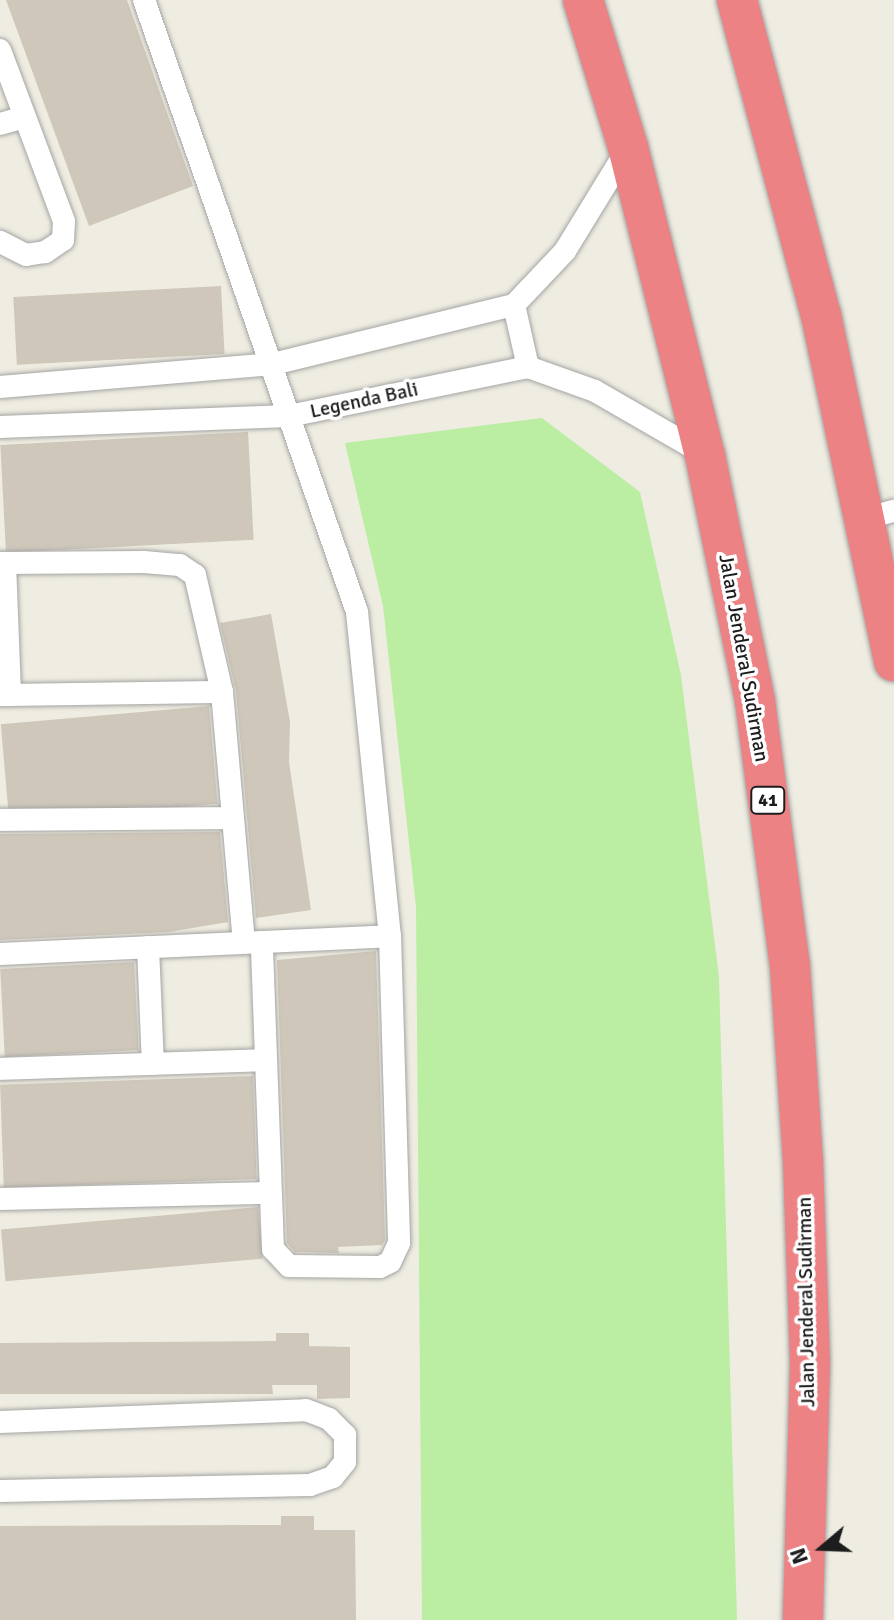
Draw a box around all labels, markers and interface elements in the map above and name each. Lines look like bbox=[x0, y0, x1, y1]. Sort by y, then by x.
street label: Legenda Bali bbox=[308, 377, 420, 423]
street label: Jalan Jenderal Sudirman bbox=[714, 552, 774, 764]
road number: 41 bbox=[750, 786, 786, 814]
street label: Jalan Jenderal Sudirman bbox=[792, 1197, 820, 1407]
north arrow bbox=[782, 1508, 862, 1588]
text: N bbox=[784, 1544, 814, 1568]

